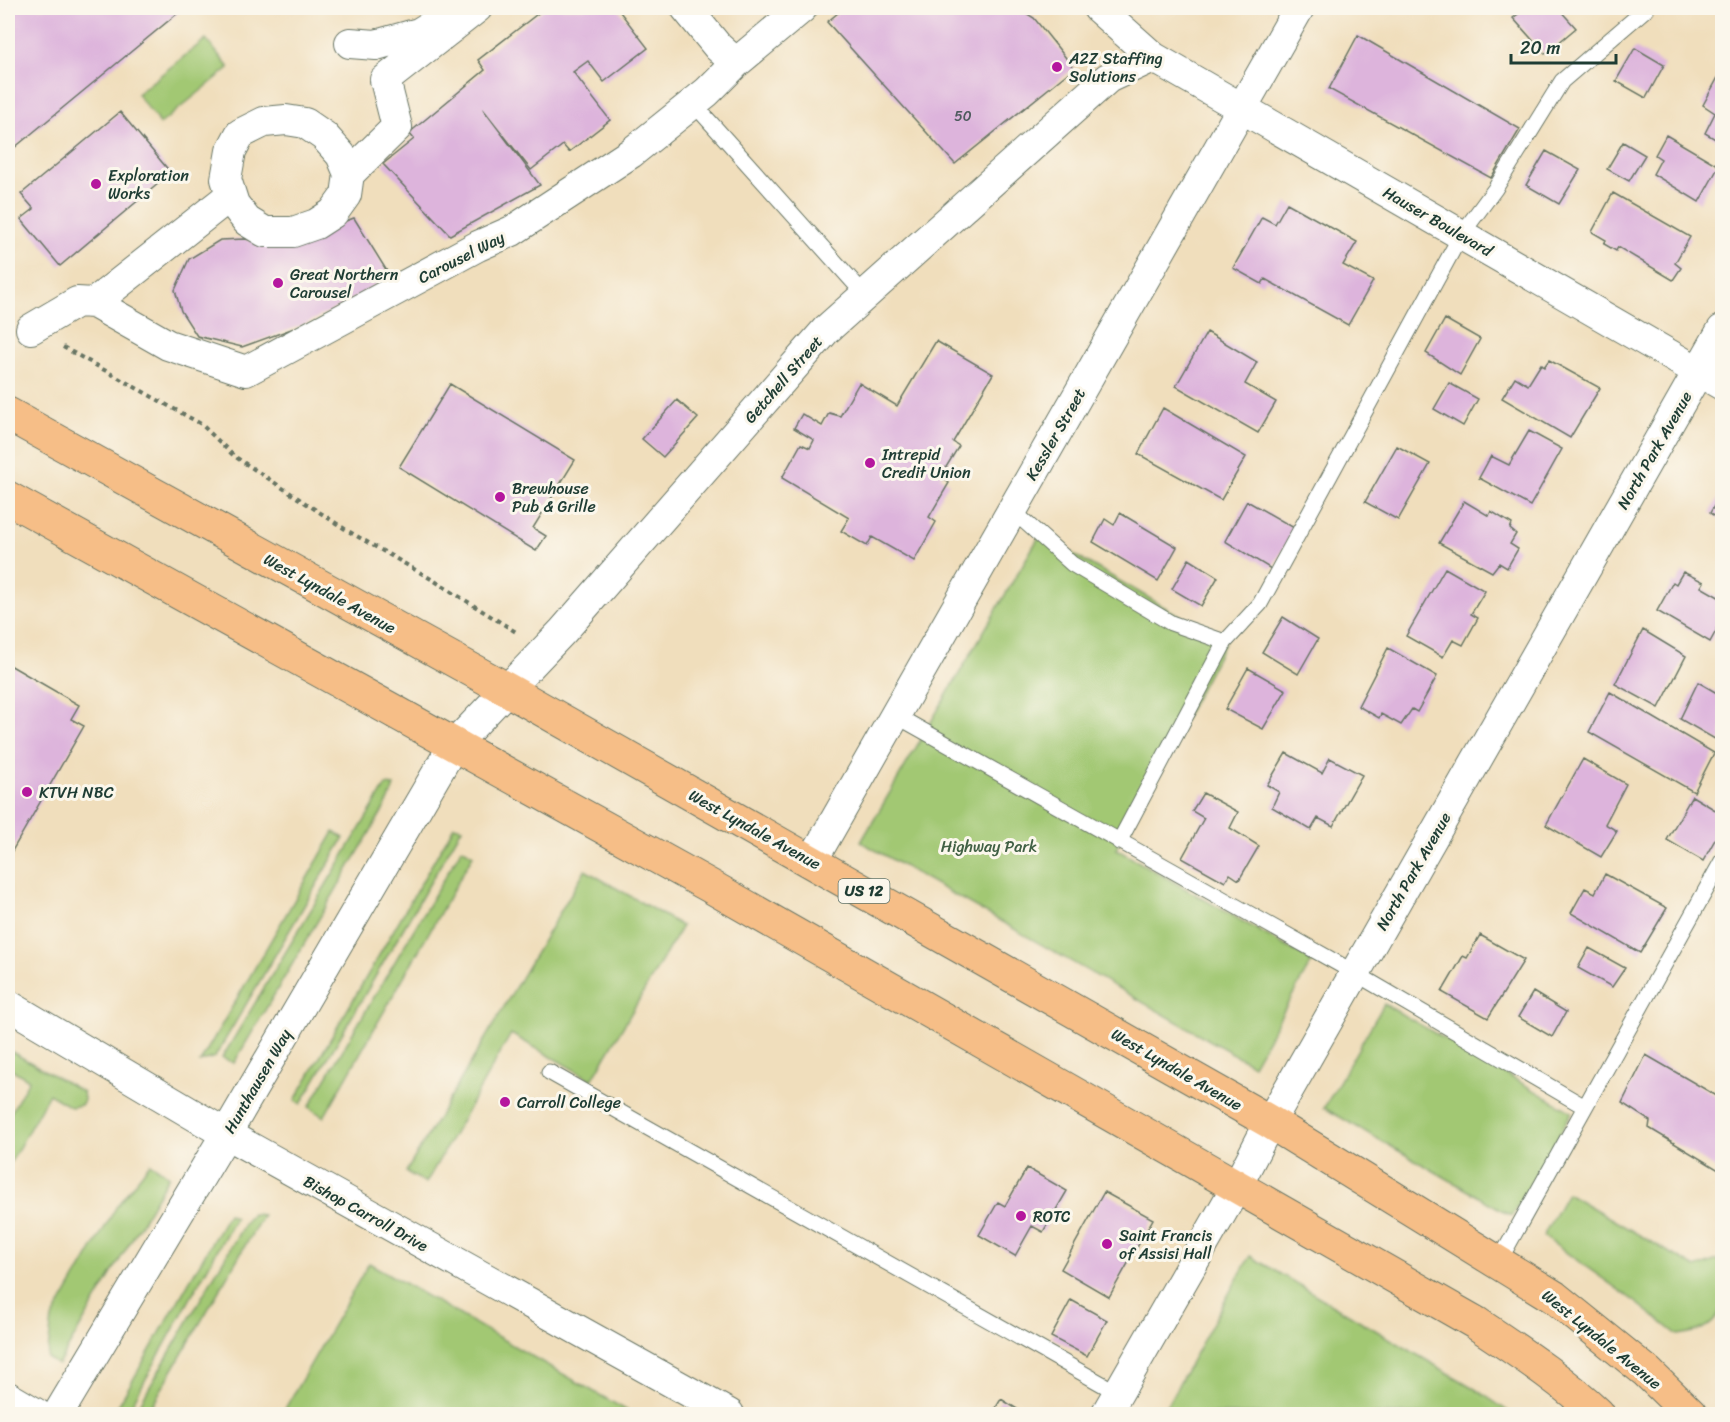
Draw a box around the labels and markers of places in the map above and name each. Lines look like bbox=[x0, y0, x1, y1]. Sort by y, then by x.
place label: A2Z Staffing Solutions bbox=[1068, 44, 1163, 91]
marker: A2Z Staffing Solutions bbox=[1050, 60, 1064, 74]
place label: Exploration Works bbox=[108, 161, 189, 208]
marker: Exploration Works bbox=[89, 177, 103, 191]
place label: Great Northern Carousel bbox=[290, 260, 399, 307]
marker: Great Northern Carousel bbox=[271, 276, 285, 290]
place label: Intrepid Credit Union bbox=[881, 440, 971, 487]
marker: Intrepid Credit Union bbox=[863, 456, 877, 470]
place label: Brewhouse Pub & Grille bbox=[512, 474, 596, 521]
marker: Brewhouse Pub & Grille bbox=[493, 490, 507, 504]
place label: KTVH NBC bbox=[39, 778, 114, 807]
marker: KTVH NBC bbox=[20, 785, 34, 799]
place label: Carroll College bbox=[517, 1088, 621, 1117]
marker: Carroll College bbox=[498, 1095, 512, 1109]
place label: ROTC bbox=[1033, 1202, 1071, 1231]
marker: ROTC bbox=[1014, 1209, 1028, 1223]
place label: Saint Francis of Assisi Hall bbox=[1119, 1221, 1213, 1268]
marker: Saint Francis of Assisi Hall bbox=[1100, 1237, 1114, 1251]

